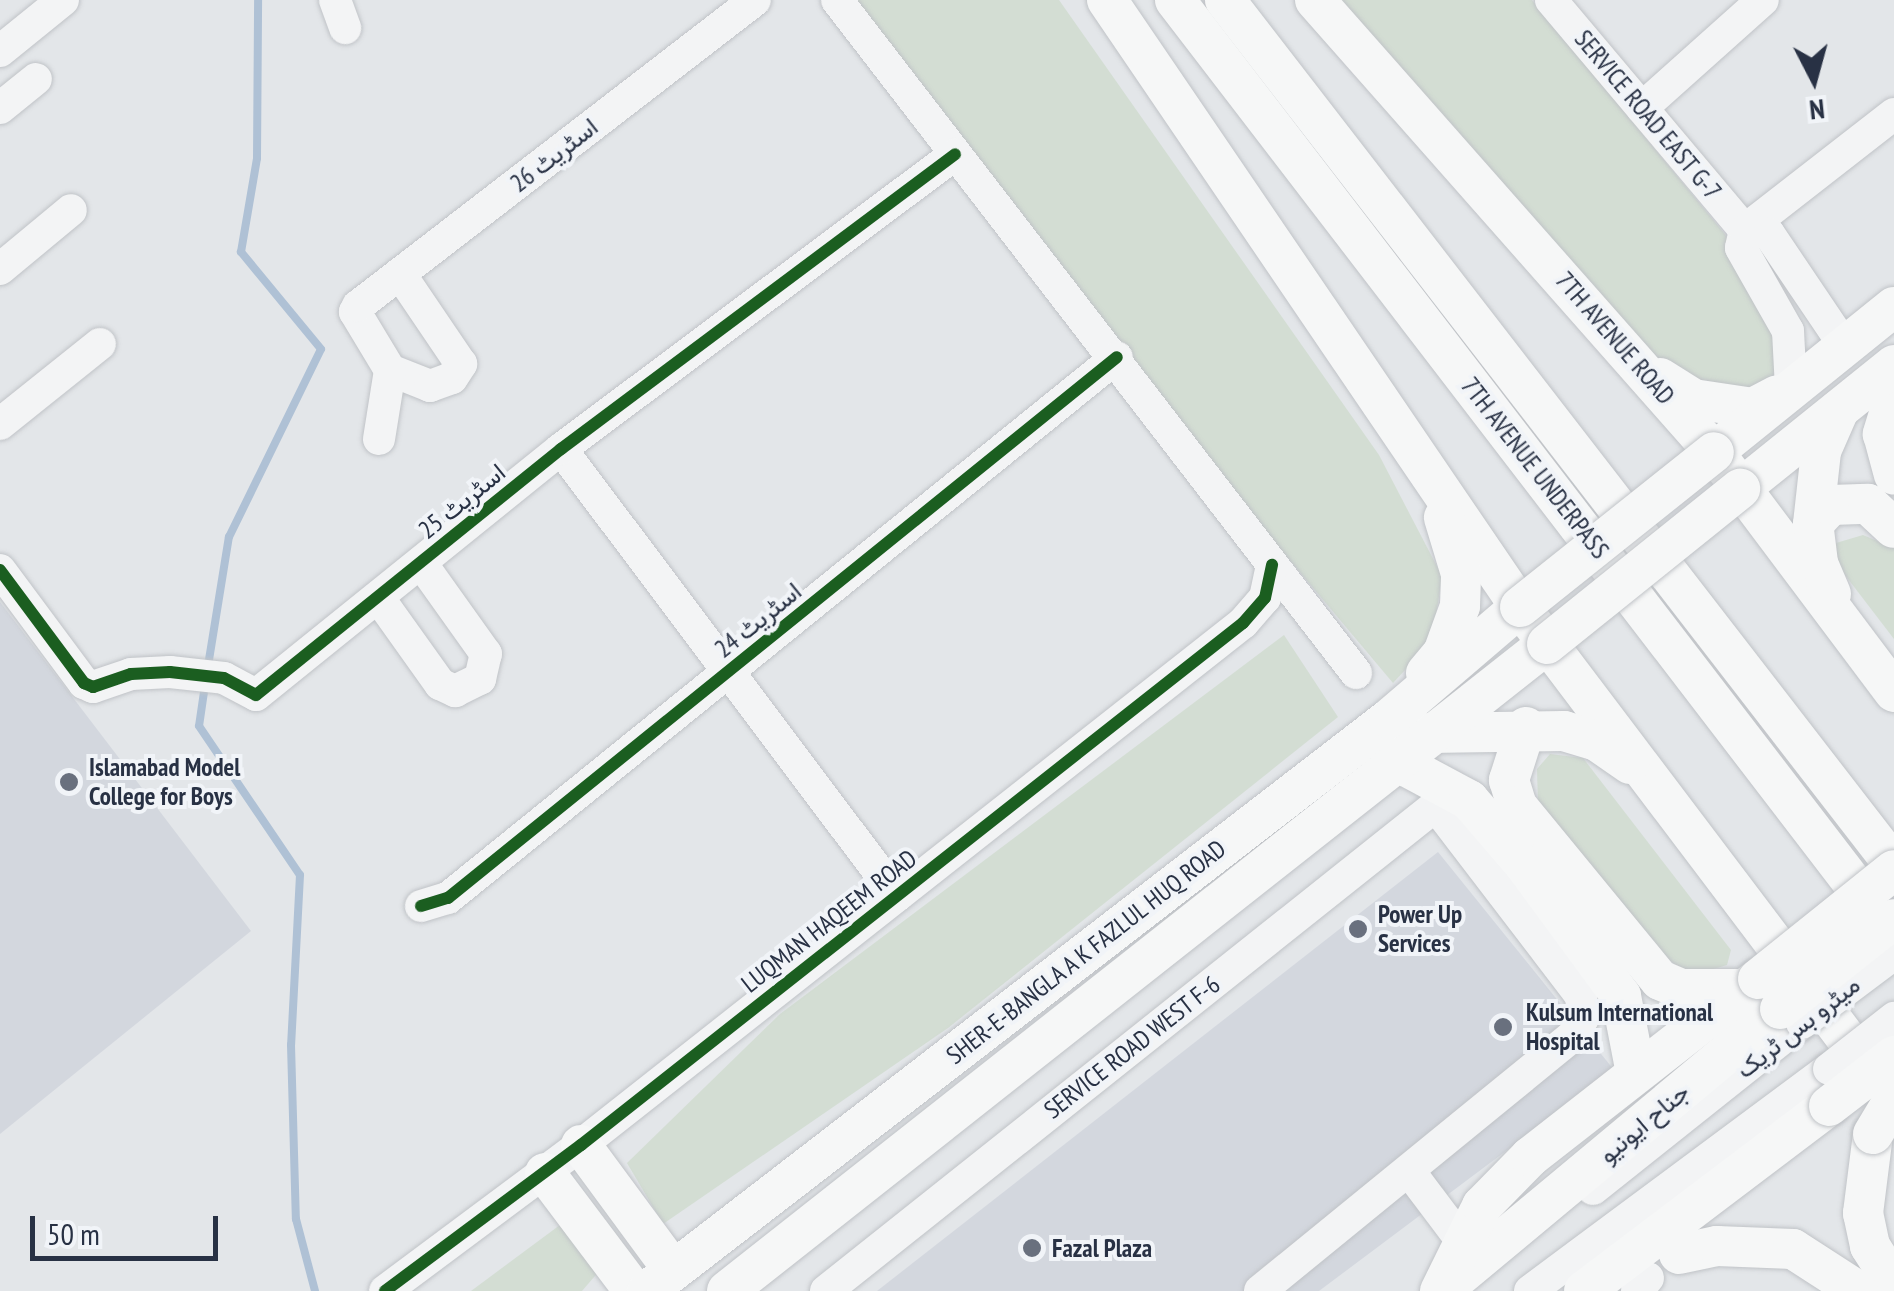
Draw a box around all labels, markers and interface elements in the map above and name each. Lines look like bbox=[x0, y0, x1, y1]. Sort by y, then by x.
street label: SERVICE ROAD EAST G-7 bbox=[1568, 24, 1728, 206]
north arrow bbox=[1764, 30, 1864, 130]
text: N bbox=[1808, 91, 1827, 130]
street label: اسٹریٹ 26 bbox=[504, 112, 604, 198]
street label: 7TH AVENUE ROAD bbox=[1549, 265, 1681, 411]
street label: 7TH AVENUE UNDERPASS bbox=[1455, 371, 1615, 565]
street label: اسٹریٹ 25 bbox=[413, 457, 511, 545]
street label: اسٹریٹ 24 bbox=[709, 576, 807, 664]
place label: Islamabad Model College for Boys bbox=[89, 753, 240, 812]
marker: Islamabad Model College for Boys bbox=[58, 771, 80, 793]
street label: SHER-E-BANGLA A K FAZLUL HUQ ROAD bbox=[939, 832, 1233, 1072]
street label: LUQMAN HAQEEM ROAD bbox=[735, 843, 923, 999]
place label: Power Up Services bbox=[1378, 900, 1462, 959]
marker: Power Up Services bbox=[1347, 918, 1369, 940]
street label: SERVICE ROAD WEST F-6 bbox=[1038, 969, 1226, 1125]
street label: میٹرو بس ٹریک bbox=[1730, 969, 1866, 1085]
place label: Kulsum International Hospital bbox=[1526, 998, 1713, 1057]
marker: Kulsum International Hospital bbox=[1490, 1014, 1516, 1040]
street label: جناح ایونیو bbox=[1593, 1077, 1695, 1169]
scale bar bbox=[35, 1196, 222, 1258]
text: 50 m bbox=[47, 1214, 100, 1253]
place label: Fazal Plaza bbox=[1052, 1233, 1152, 1263]
marker: Fazal Plaza bbox=[1021, 1237, 1043, 1259]

